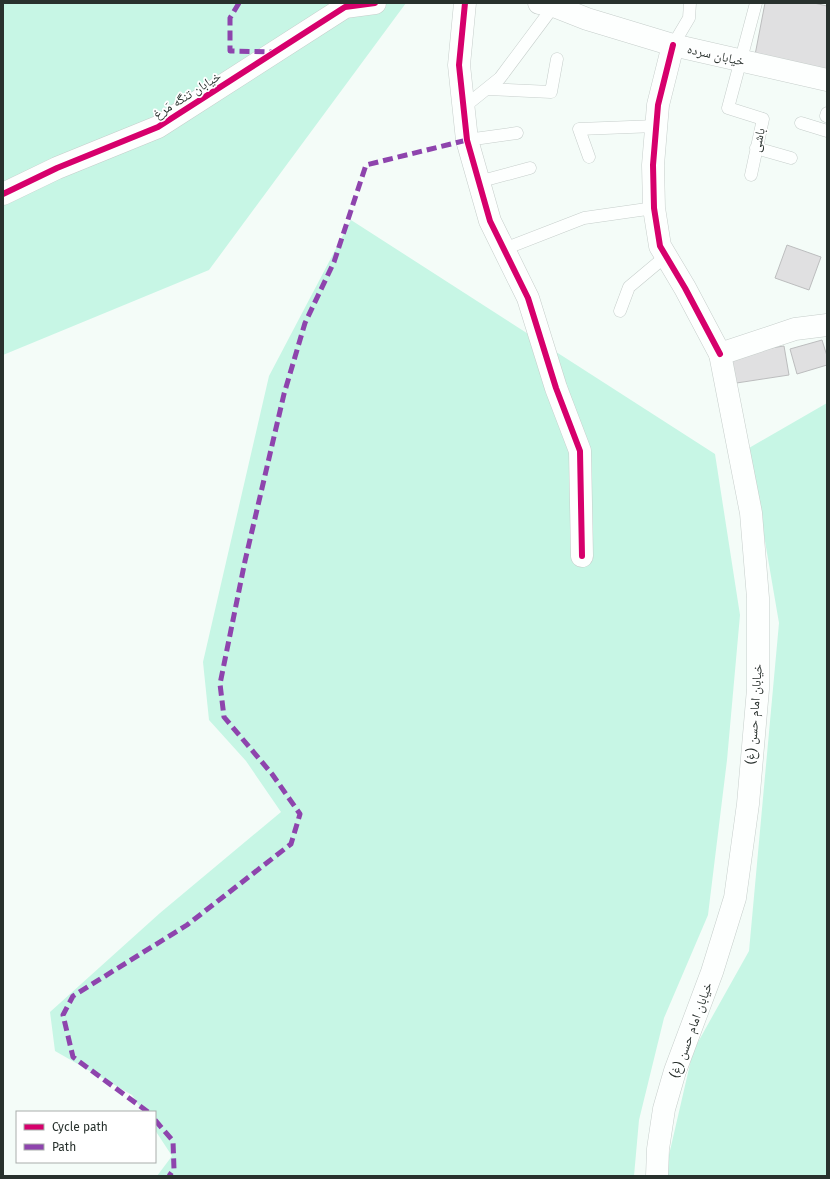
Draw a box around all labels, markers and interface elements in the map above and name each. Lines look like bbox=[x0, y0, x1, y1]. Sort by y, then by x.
street label: خیابان سرده bbox=[686, 41, 746, 70]
street label: خیابان تنگه مَرغ bbox=[150, 68, 225, 123]
street label: باشی bbox=[748, 127, 769, 154]
street label: خیابان امام حسن (غ) bbox=[743, 663, 767, 765]
street label: خیابان امام حسن (غ) bbox=[667, 980, 717, 1080]
legend bbox=[16, 1111, 156, 1163]
text: Cycle path bbox=[52, 1120, 108, 1134]
text: Path bbox=[52, 1140, 76, 1154]

